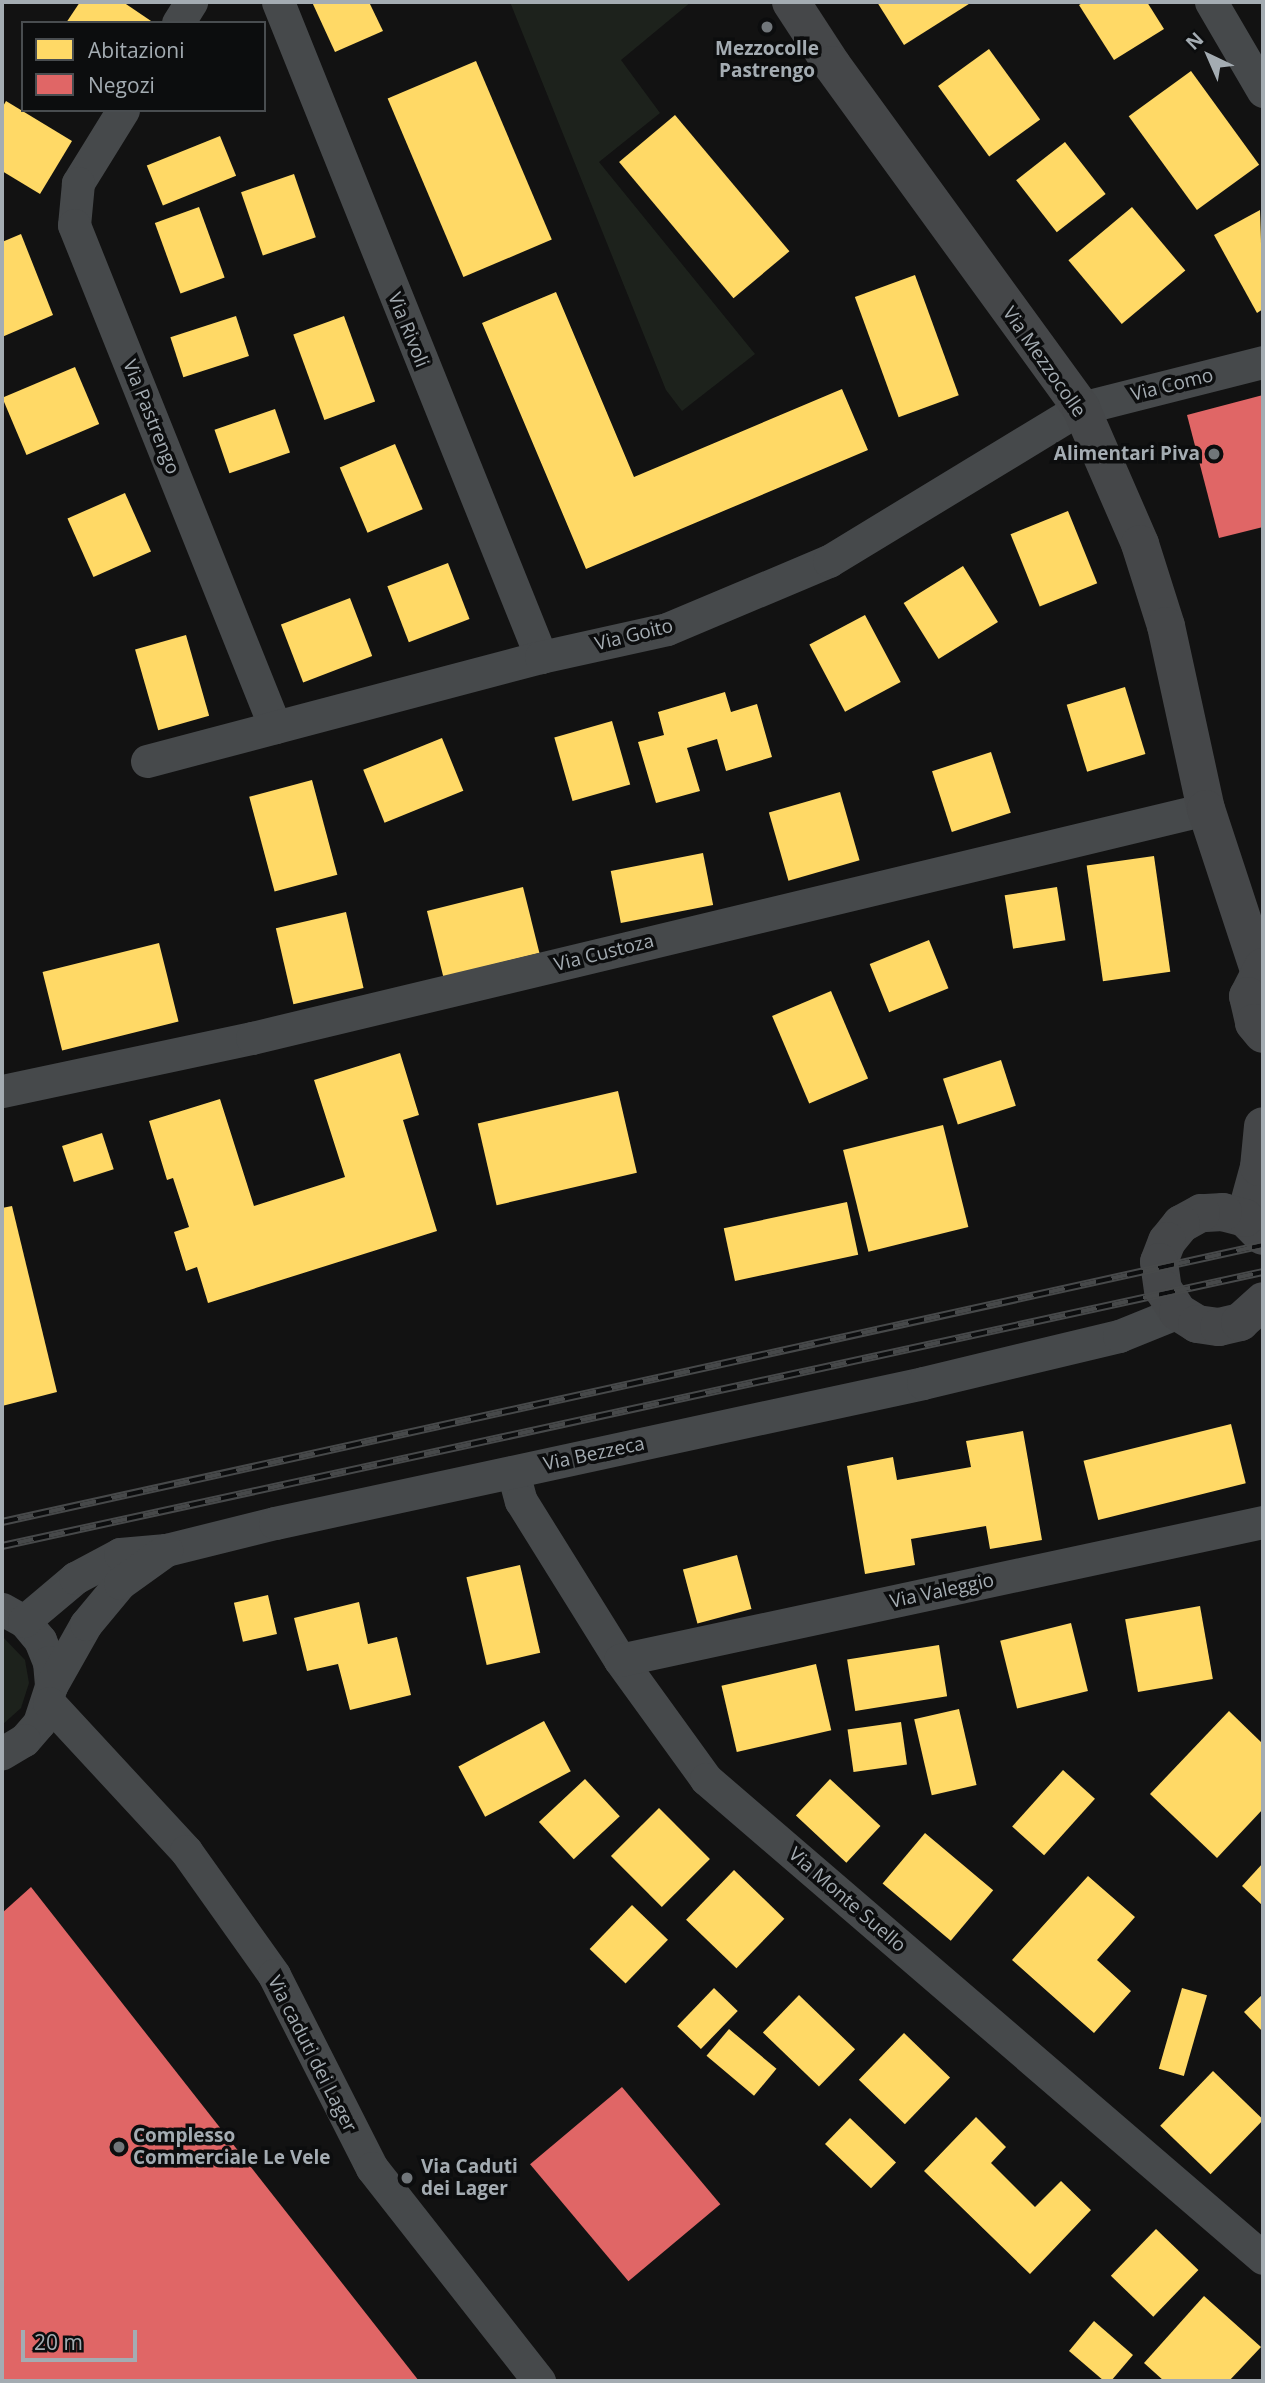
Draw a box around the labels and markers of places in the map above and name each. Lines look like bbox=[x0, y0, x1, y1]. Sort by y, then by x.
marker: Mezzocolle Pastrengo bbox=[759, 19, 775, 35]
place label: Mezzocolle Pastrengo bbox=[715, 38, 819, 82]
place label: Alimentari Piva bbox=[1054, 443, 1200, 465]
marker: Alimentari Piva bbox=[1206, 446, 1222, 462]
place label: Complesso Commerciale Le Vele bbox=[133, 2125, 331, 2169]
marker: Complesso Commerciale Le Vele bbox=[111, 2139, 127, 2155]
place label: Via Caduti dei Lager bbox=[421, 2156, 518, 2200]
marker: Via Caduti dei Lager bbox=[399, 2170, 415, 2186]

